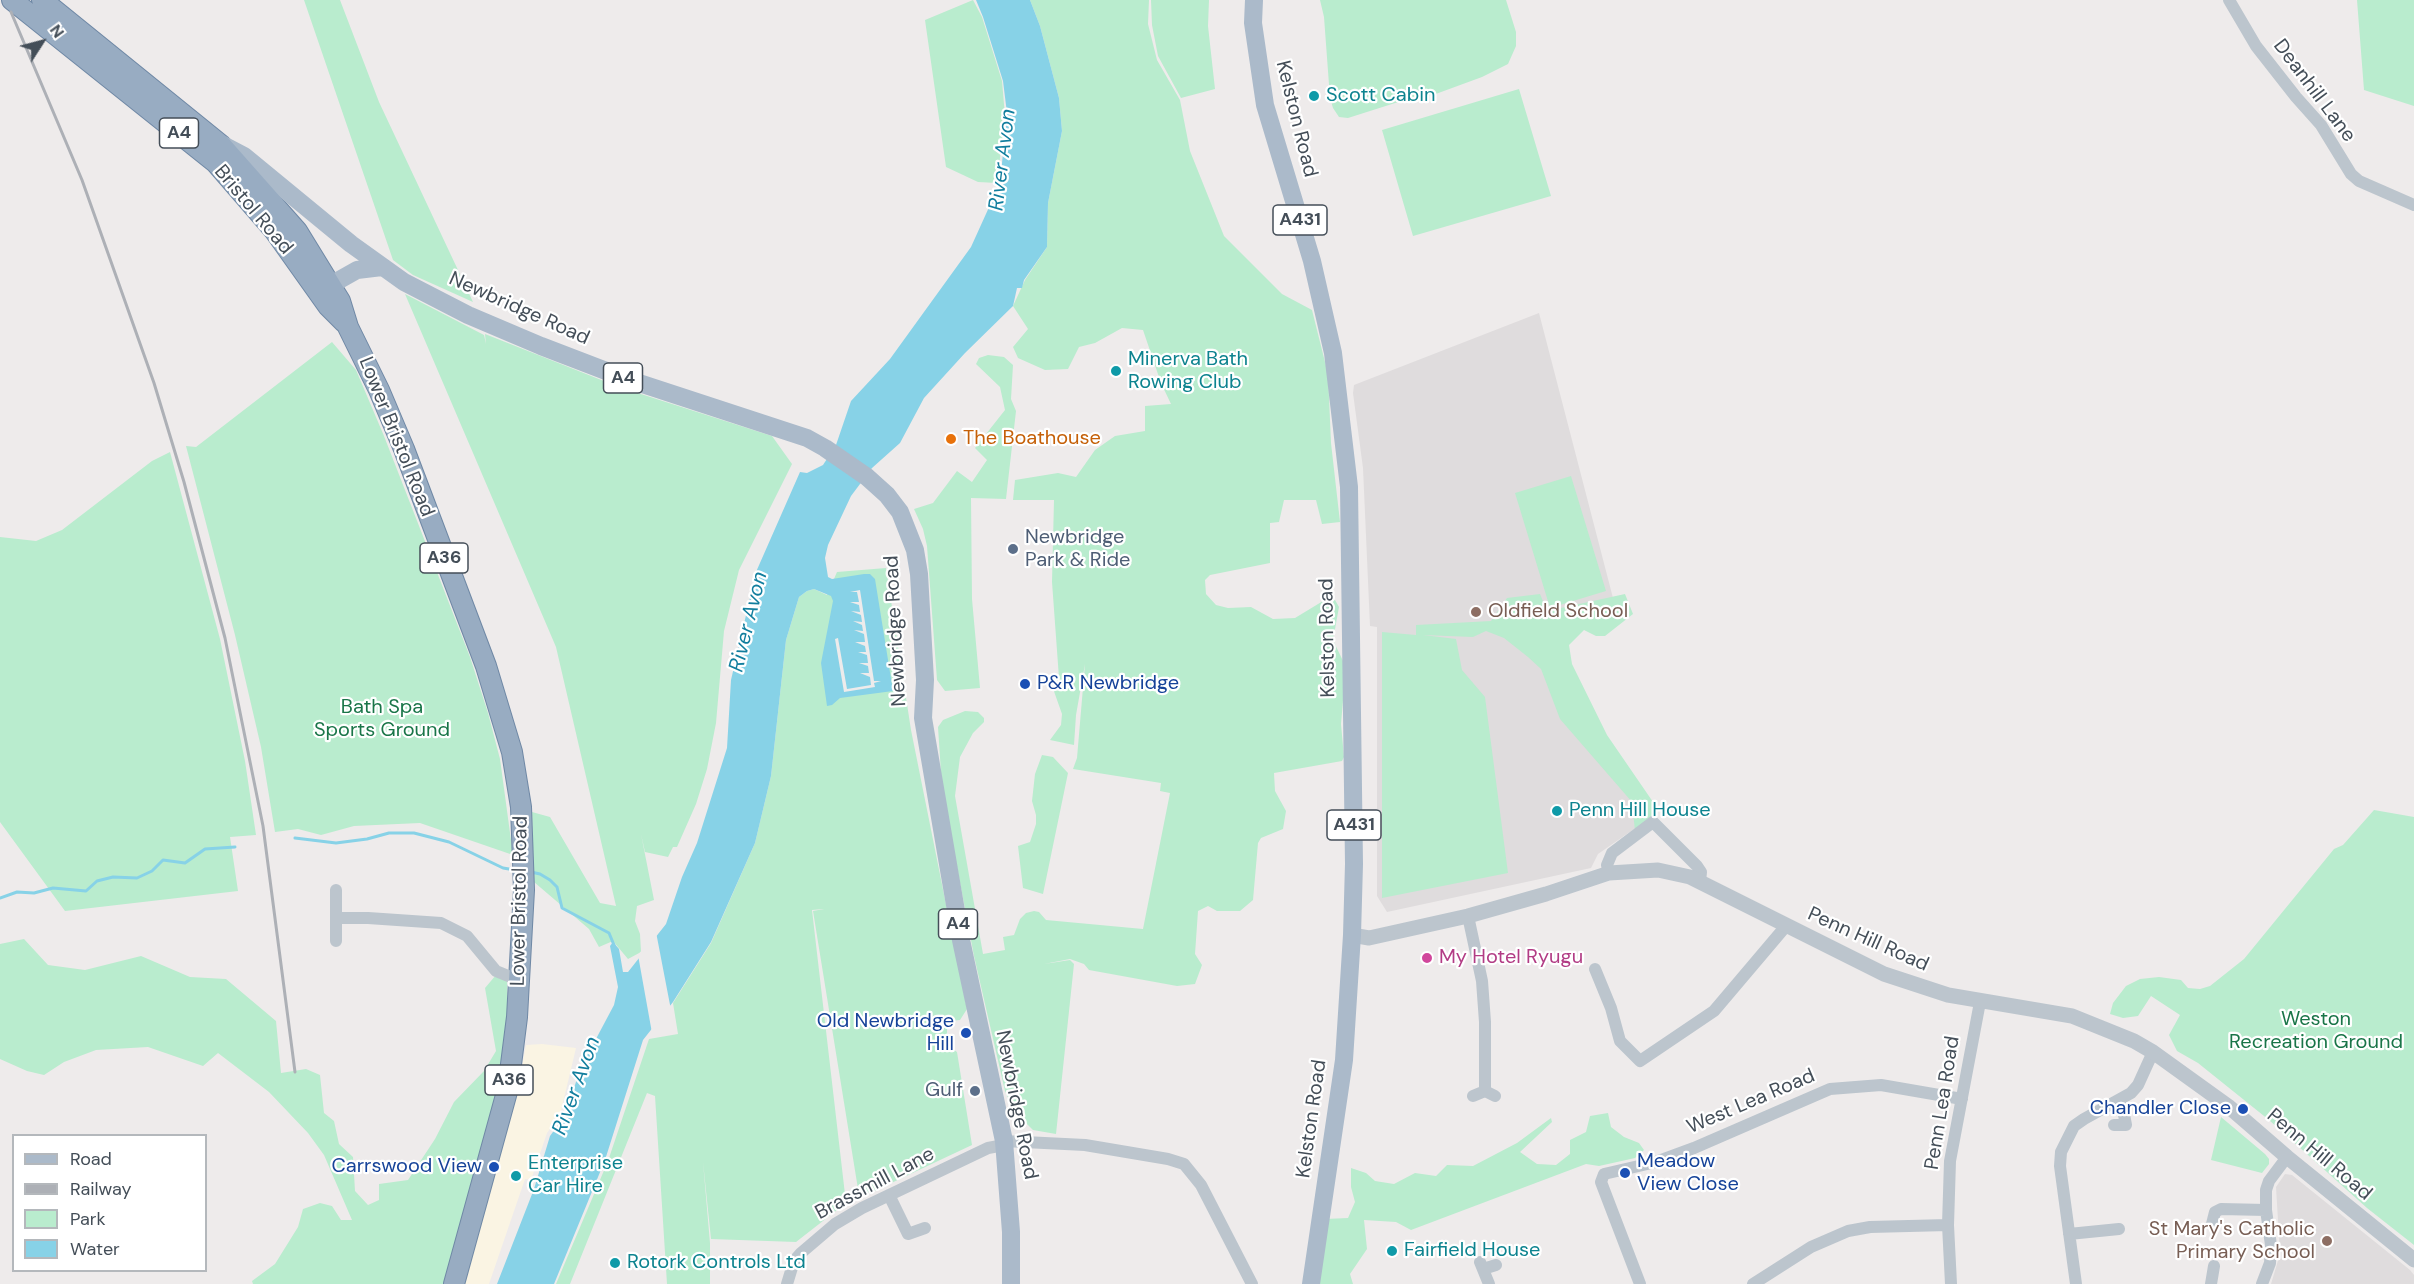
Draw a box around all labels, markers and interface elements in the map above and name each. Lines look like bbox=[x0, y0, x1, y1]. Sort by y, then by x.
north arrow bbox=[12, 12, 72, 72]
text: N bbox=[45, 20, 69, 42]
street label: Deanhill Lane bbox=[2268, 35, 2360, 147]
street label: Kelston Road bbox=[1270, 58, 1322, 180]
place label: Scott Cabin bbox=[1326, 84, 1436, 108]
marker: Scott Cabin bbox=[1307, 89, 1321, 103]
water label: River Avon bbox=[984, 108, 1022, 212]
road number: A4 bbox=[160, 118, 198, 148]
street label: Bristol Road bbox=[209, 160, 297, 260]
road number: A431 bbox=[1273, 205, 1327, 235]
street label: Newbridge Road bbox=[445, 267, 593, 351]
place label: Minerva Bath Rowing Club bbox=[1128, 348, 1248, 395]
street label: Lower Bristol Road bbox=[353, 354, 439, 520]
road number: A4 bbox=[604, 363, 642, 393]
marker: Minerva Bath Rowing Club bbox=[1109, 364, 1123, 378]
place label: The Boathouse bbox=[963, 427, 1101, 451]
marker: The Boathouse bbox=[944, 432, 958, 446]
place label: Newbridge Park & Ride bbox=[1025, 526, 1130, 573]
marker: Newbridge Park & Ride bbox=[1006, 542, 1020, 556]
road number: A36 bbox=[420, 543, 468, 573]
street label: Newbridge Road bbox=[880, 555, 912, 707]
water label: River Avon bbox=[724, 569, 774, 675]
street label: Kelston Road bbox=[1315, 578, 1341, 698]
place label: Oldfield School bbox=[1488, 600, 1628, 624]
marker: Oldfield School bbox=[1469, 605, 1483, 619]
place label: P&R Newbridge bbox=[1037, 672, 1179, 696]
marker: P&R Newbridge bbox=[1018, 677, 1032, 691]
park label: Bath Spa Sports Ground bbox=[314, 696, 450, 743]
place label: Penn Hill House bbox=[1569, 799, 1711, 823]
marker: Penn Hill House bbox=[1550, 804, 1564, 818]
road number: A431 bbox=[1327, 810, 1381, 840]
street label: Lower Bristol Road bbox=[507, 816, 533, 986]
street label: Penn Hill Road bbox=[1804, 903, 1932, 977]
road number: A4 bbox=[938, 909, 978, 939]
place label: My Hotel Ryugu bbox=[1439, 946, 1583, 970]
marker: My Hotel Ryugu bbox=[1420, 951, 1434, 965]
park label: Weston Recreation Ground bbox=[2229, 1008, 2403, 1055]
place label: Old Newbridge Hill bbox=[817, 1010, 954, 1057]
marker: Old Newbridge Hill bbox=[959, 1026, 973, 1040]
street label: Newbridge Road bbox=[990, 1028, 1042, 1182]
water label: River Avon bbox=[548, 1033, 606, 1139]
street label: Penn Lea Road bbox=[1921, 1035, 1965, 1171]
street label: Kelston Road bbox=[1292, 1058, 1332, 1180]
street label: West Lea Road bbox=[1683, 1064, 1819, 1140]
road number: A36 bbox=[485, 1065, 533, 1095]
place label: Gulf bbox=[925, 1079, 963, 1103]
marker: Gulf bbox=[968, 1084, 982, 1098]
place label: Chandler Close bbox=[2090, 1097, 2231, 1121]
marker: Chandler Close bbox=[2236, 1102, 2250, 1116]
street label: Penn Hill Road bbox=[2262, 1104, 2376, 1206]
legend bbox=[12, 1134, 207, 1272]
street label: Brassmill Lane bbox=[811, 1143, 939, 1225]
text: Road bbox=[70, 1147, 112, 1171]
place label: Meadow View Close bbox=[1637, 1150, 1739, 1197]
place label: Enterprise Car Hire bbox=[528, 1152, 623, 1199]
place label: Carrswood View bbox=[331, 1155, 482, 1179]
marker: Carrswood View bbox=[487, 1160, 501, 1174]
marker: Meadow View Close bbox=[1618, 1166, 1632, 1180]
marker: Enterprise Car Hire bbox=[509, 1169, 523, 1183]
text: Railway bbox=[70, 1177, 132, 1201]
text: Park bbox=[70, 1207, 106, 1231]
place label: St Mary's Catholic Primary School bbox=[2149, 1218, 2315, 1265]
marker: St Mary's Catholic Primary School bbox=[2320, 1234, 2334, 1248]
text: Water bbox=[70, 1237, 120, 1261]
place label: Fairfield House bbox=[1404, 1239, 1540, 1263]
marker: Fairfield House bbox=[1385, 1244, 1399, 1258]
place label: Rotork Controls Ltd bbox=[627, 1251, 806, 1275]
marker: Rotork Controls Ltd bbox=[608, 1256, 622, 1270]

